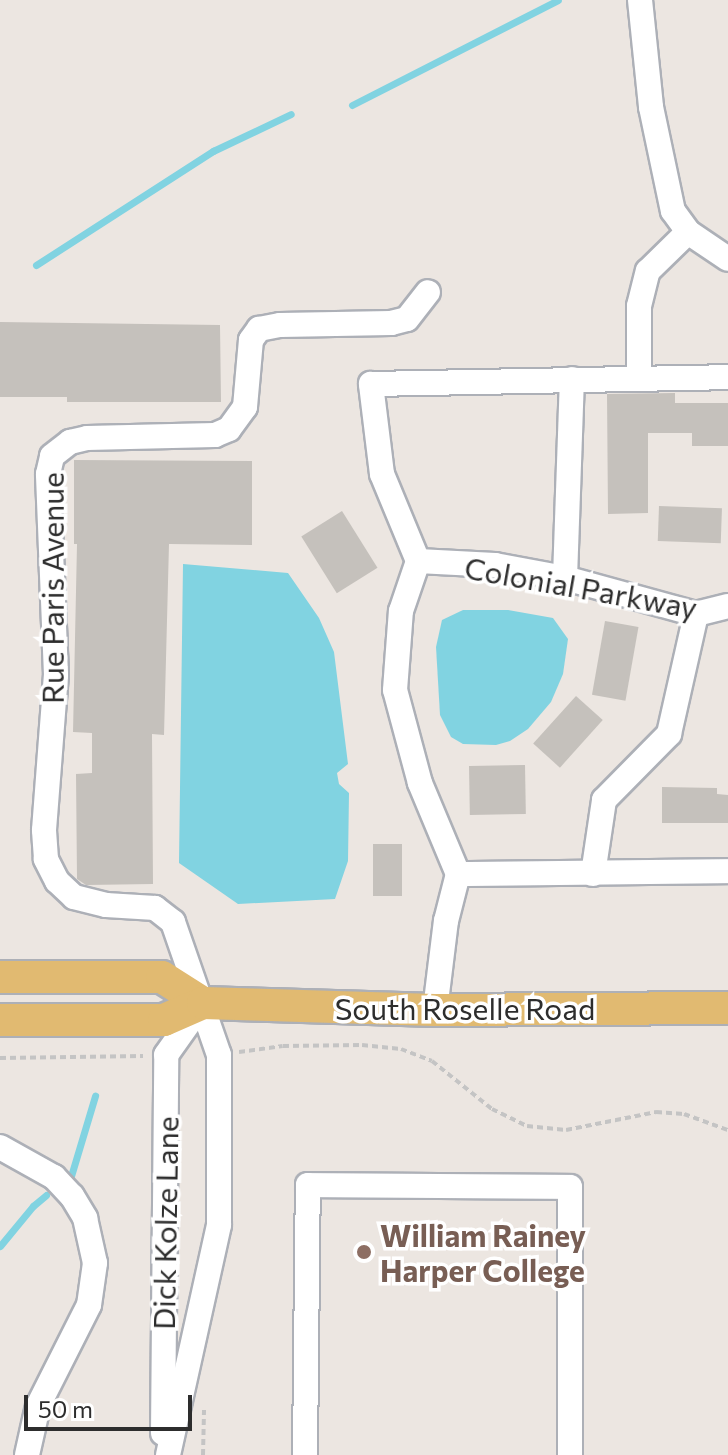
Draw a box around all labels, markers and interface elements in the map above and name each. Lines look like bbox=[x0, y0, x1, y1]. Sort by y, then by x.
street label: Rue Paris Avenue bbox=[34, 472, 70, 704]
street label: Colonial Parkway bbox=[462, 549, 700, 625]
street label: South Roselle Road bbox=[335, 990, 595, 1026]
street label: Dick Kolze Lane bbox=[145, 1116, 185, 1330]
place label: William Rainey Harper College bbox=[380, 1217, 586, 1288]
marker: William Rainey Harper College bbox=[355, 1243, 373, 1261]
scale bar bbox=[28, 1379, 196, 1429]
text: 50 m bbox=[38, 1394, 93, 1423]

